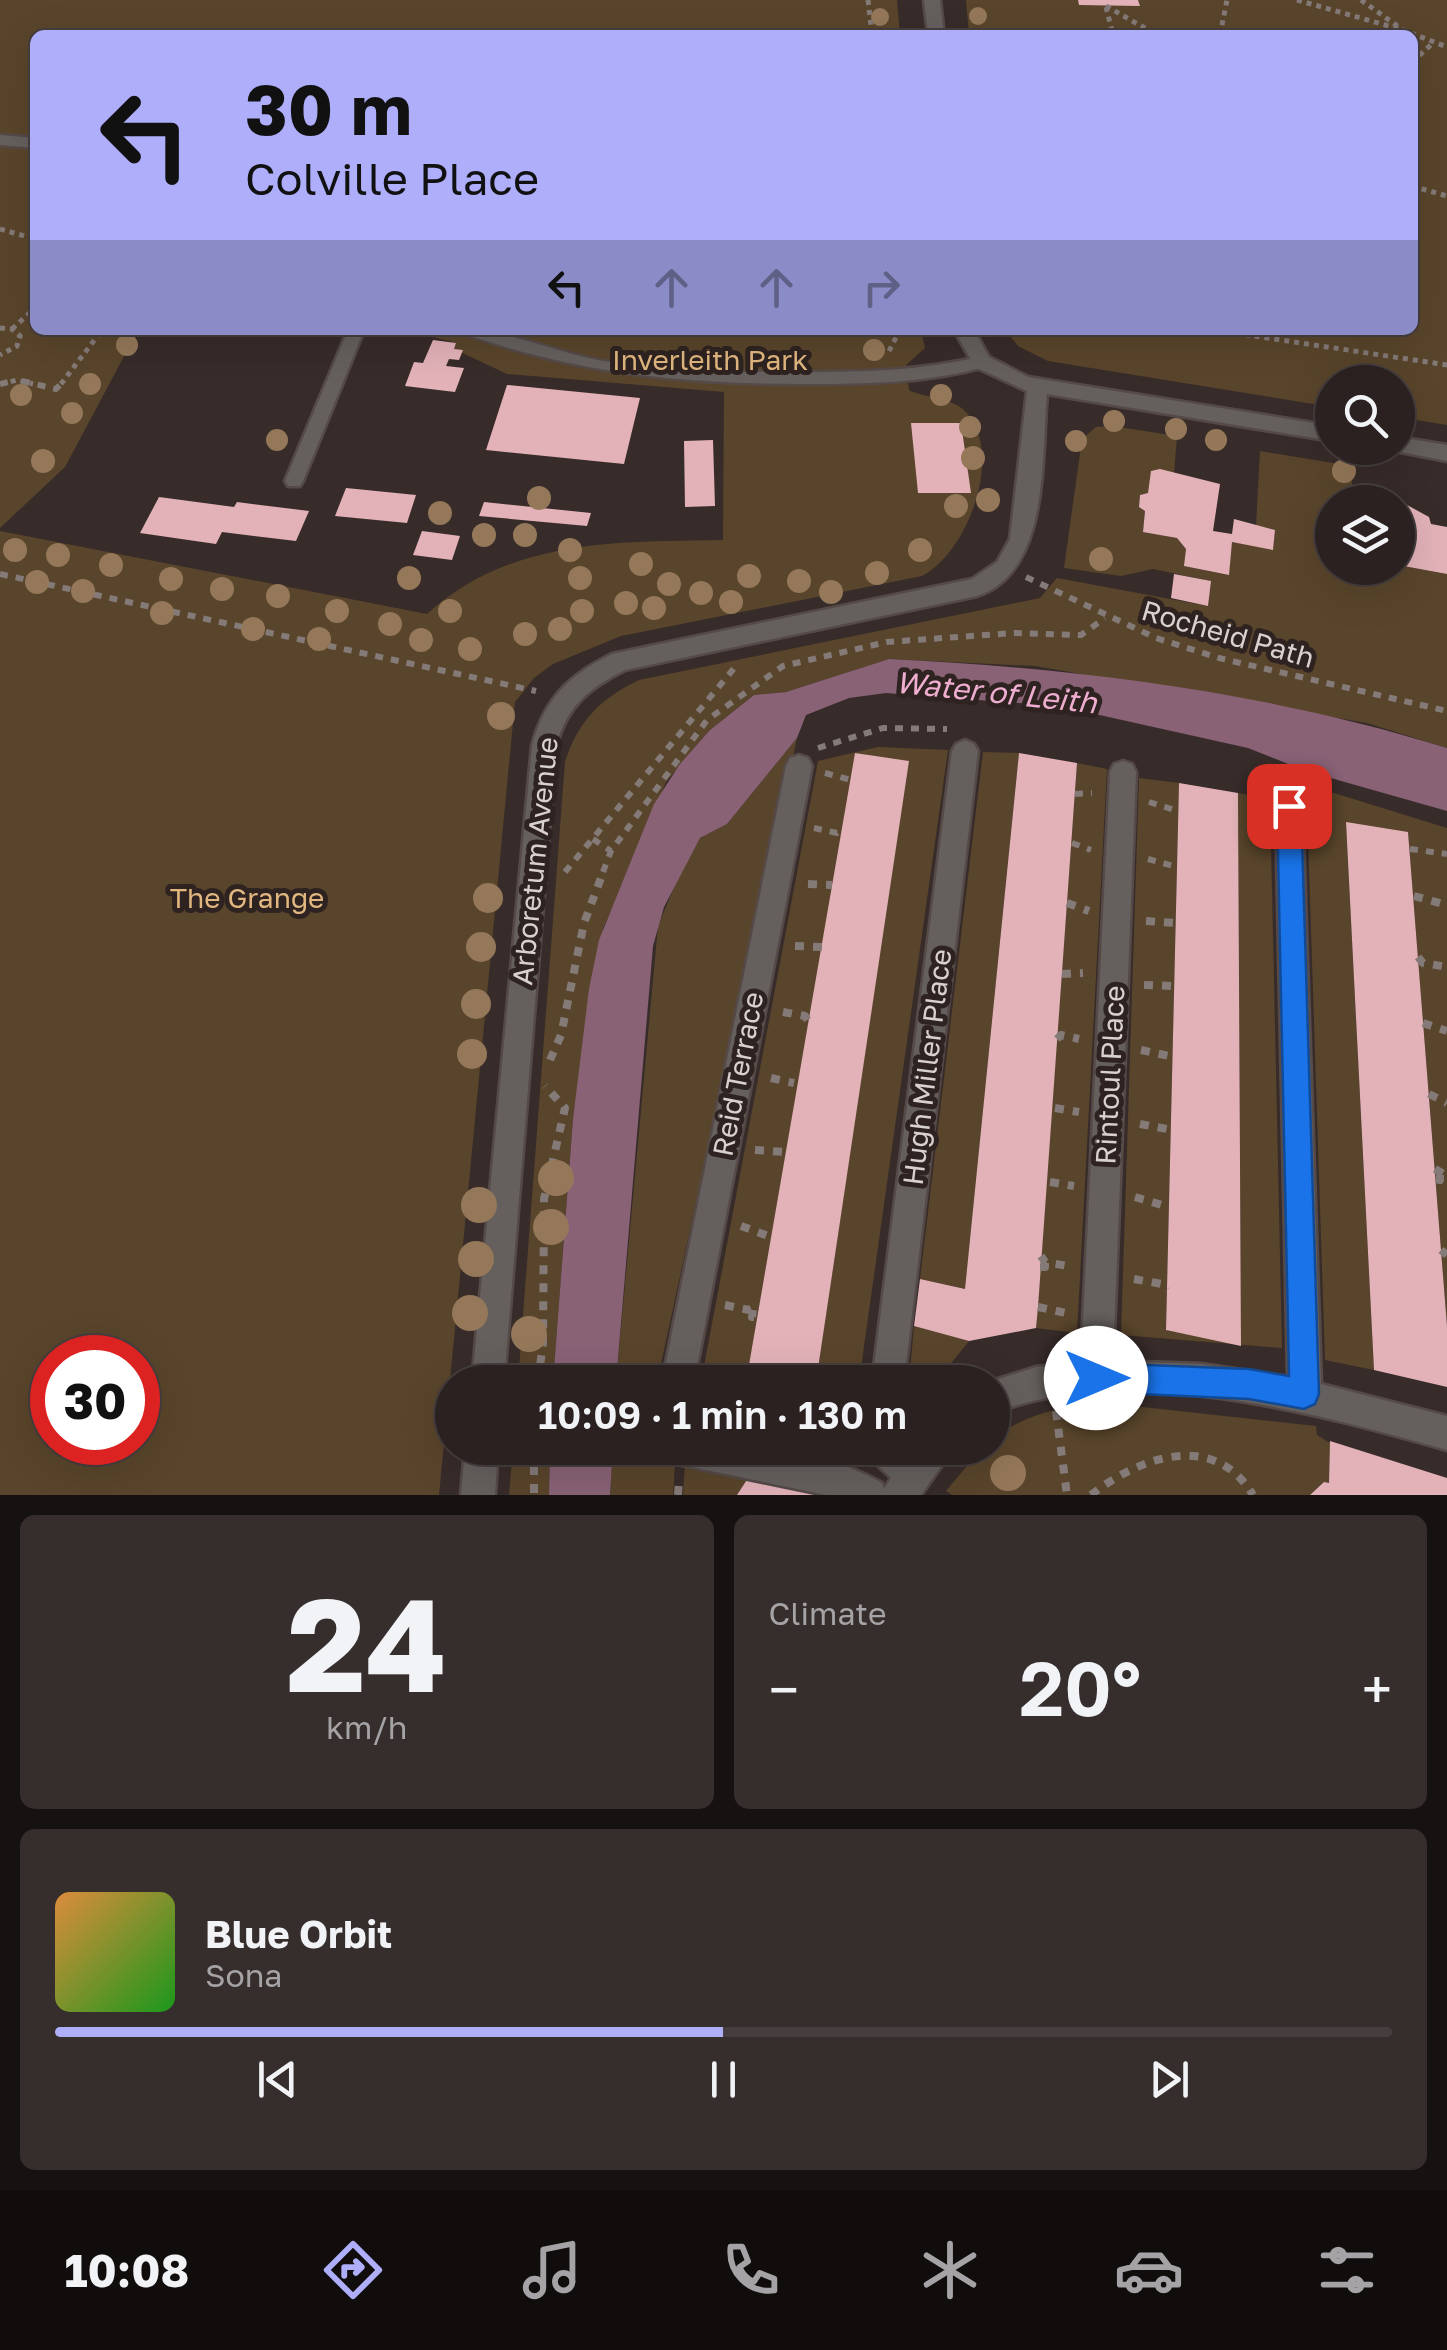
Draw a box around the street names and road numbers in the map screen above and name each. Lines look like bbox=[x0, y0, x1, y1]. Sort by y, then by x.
street label: Rocheid Path bbox=[1138, 593, 1318, 674]
street label: Arboretum Avenue bbox=[505, 735, 564, 987]
street label: Hugh Miller Place bbox=[896, 947, 957, 1187]
street label: Rintoul Place bbox=[1088, 985, 1131, 1165]
street label: Reid Terrace bbox=[705, 989, 770, 1159]

